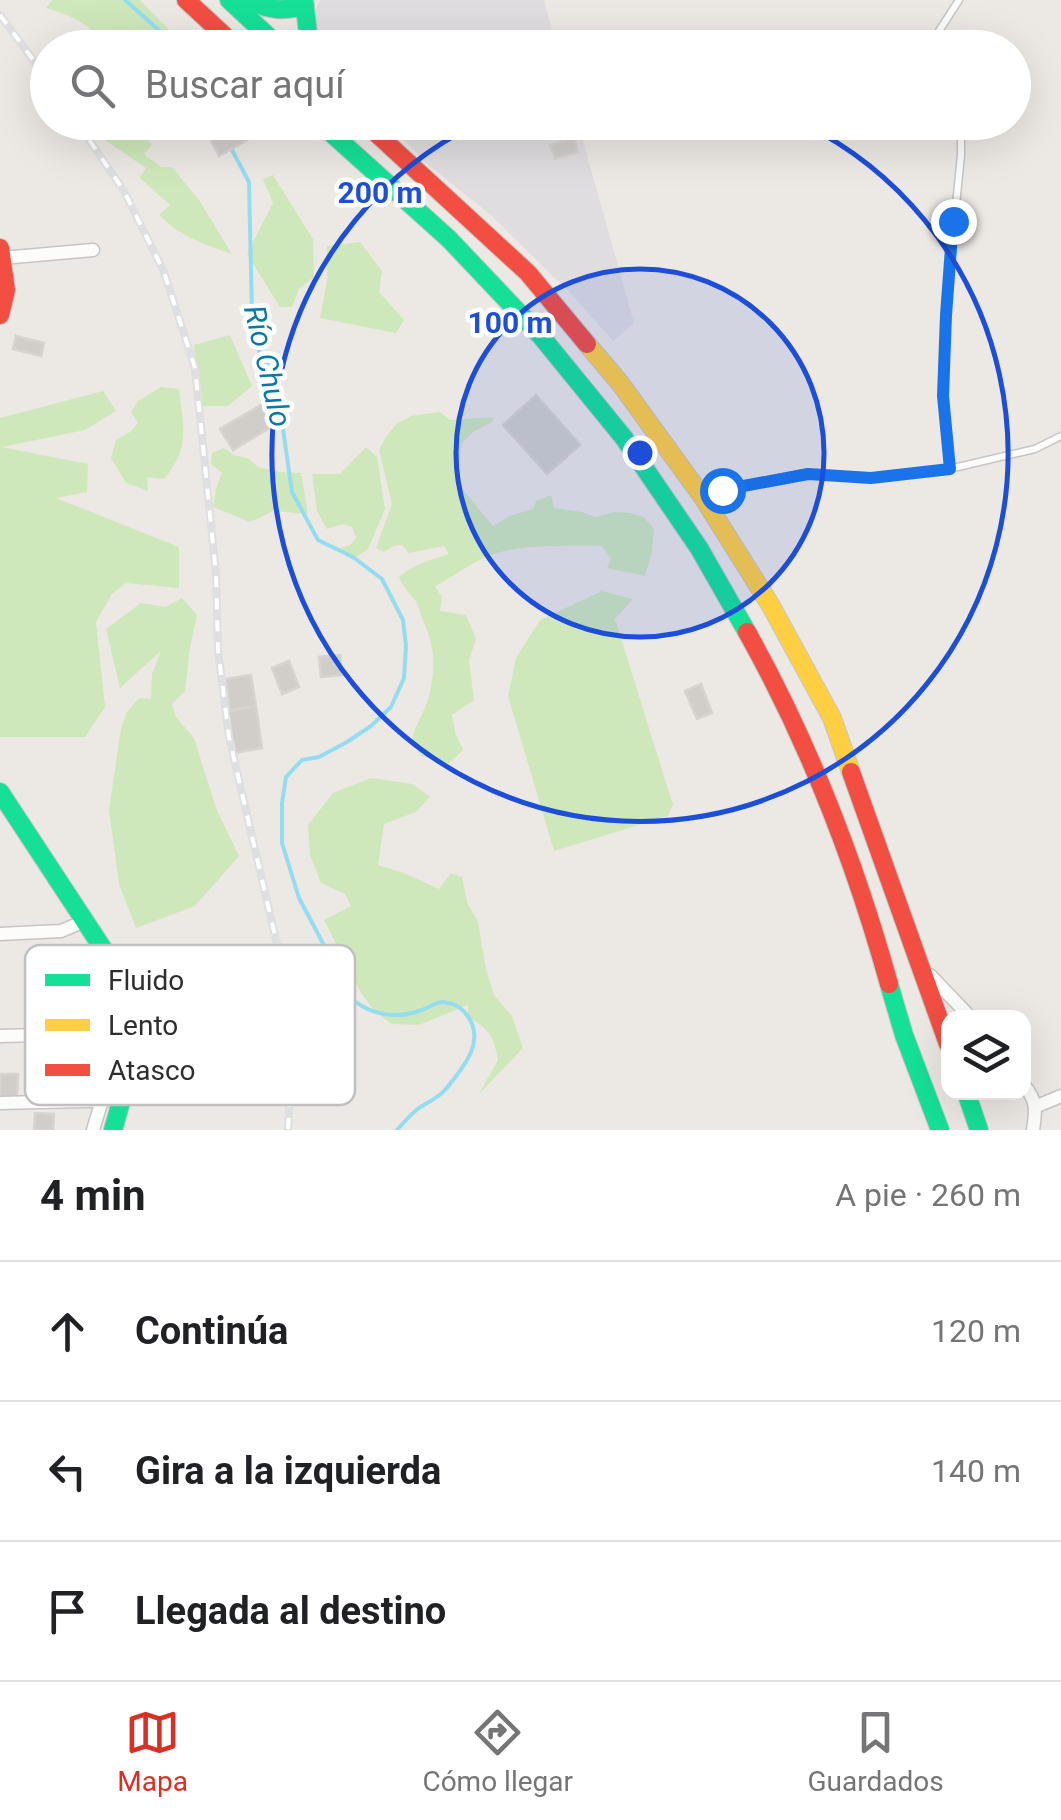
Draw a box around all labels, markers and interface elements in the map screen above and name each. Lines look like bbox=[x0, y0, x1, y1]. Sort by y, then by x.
search box bbox=[30, 30, 1031, 140]
icon: search bbox=[65, 58, 120, 113]
text: Buscar aquí bbox=[145, 63, 345, 107]
text: 200 m bbox=[337, 175, 423, 210]
route end bbox=[931, 199, 977, 245]
water label: Río Chulo bbox=[237, 302, 299, 430]
text: 100 m bbox=[467, 305, 553, 340]
centre of rings bbox=[622, 435, 658, 471]
route start bbox=[700, 468, 746, 514]
legend bbox=[25, 945, 355, 1105]
text: Fluido bbox=[108, 964, 184, 997]
text: Lento bbox=[108, 1009, 178, 1042]
map controls bbox=[941, 1010, 1031, 1100]
button: layers bbox=[941, 1010, 1031, 1100]
text: Atasco bbox=[108, 1054, 196, 1087]
text: 4 min bbox=[40, 1171, 146, 1220]
text: A pie · 260 m bbox=[835, 1176, 1021, 1214]
icon: ahead bbox=[40, 1304, 95, 1359]
text: Continúa bbox=[135, 1309, 288, 1353]
text: 120 m bbox=[931, 1312, 1021, 1350]
icon: left bbox=[40, 1444, 95, 1499]
text: Gira a la izquierda bbox=[135, 1449, 441, 1493]
text: 140 m bbox=[931, 1452, 1021, 1490]
icon: arrive bbox=[40, 1584, 95, 1639]
text: Llegada al destino bbox=[135, 1589, 446, 1633]
tab: Mapa bbox=[117, 1705, 188, 1798]
tab: Cómo llegar bbox=[422, 1705, 573, 1798]
tab: Guardados bbox=[808, 1705, 944, 1798]

